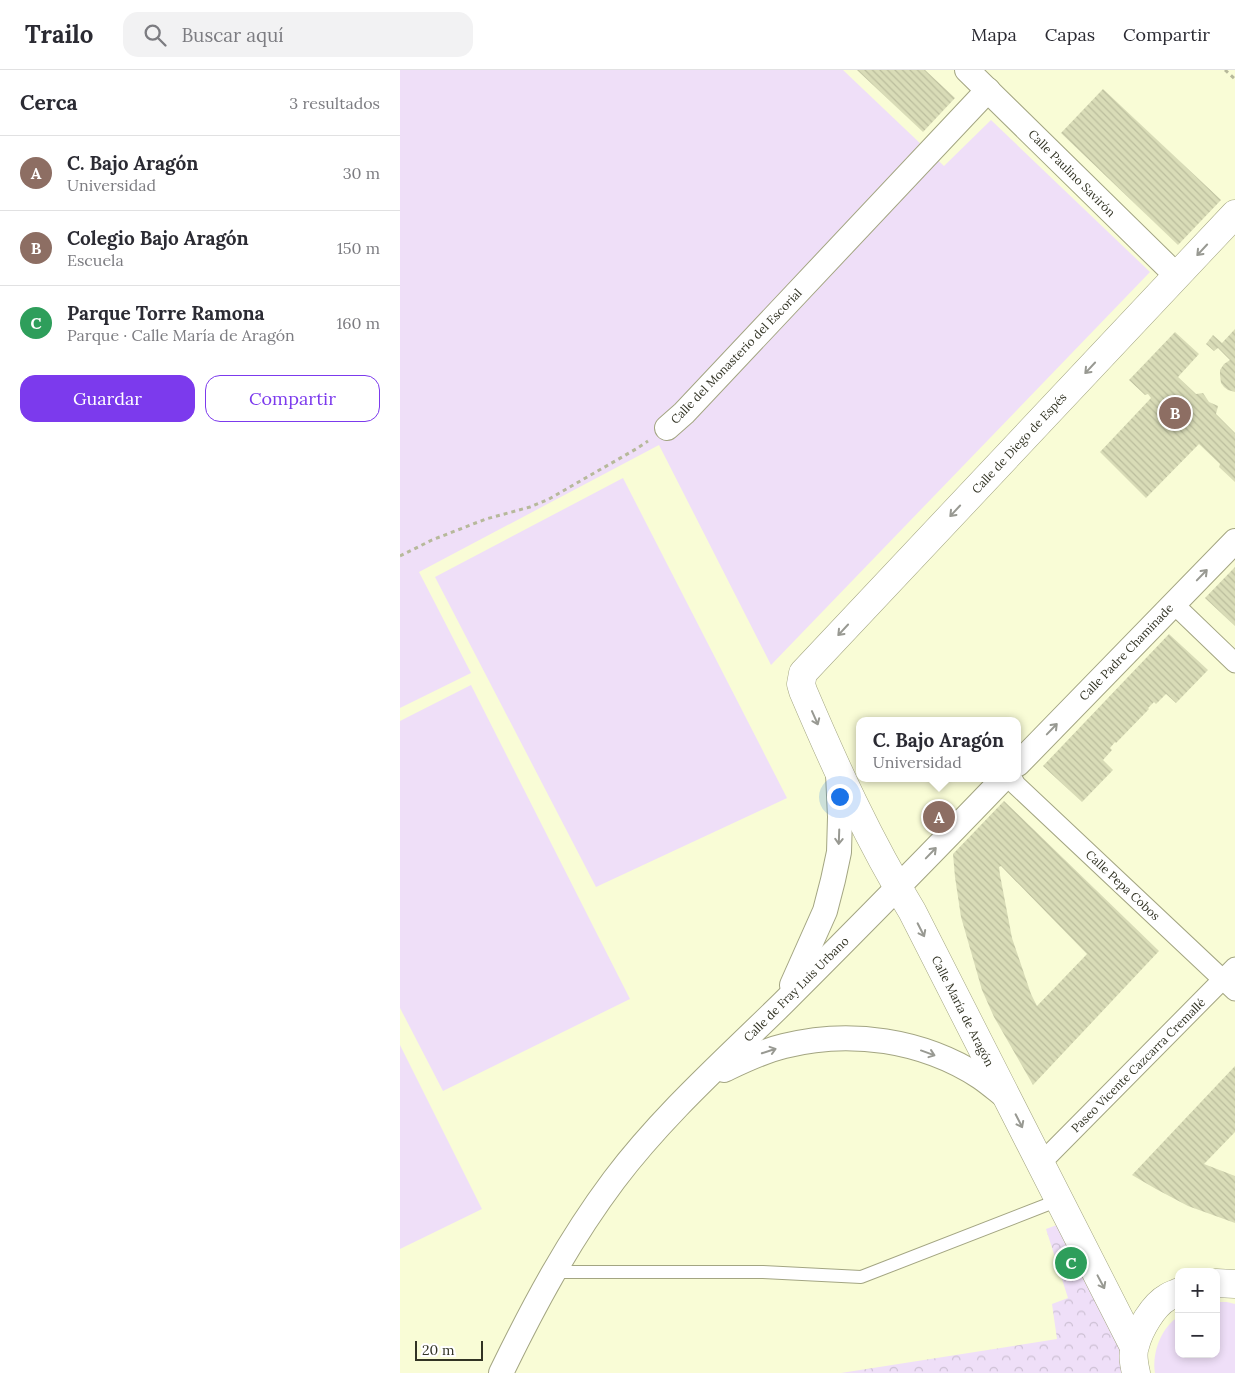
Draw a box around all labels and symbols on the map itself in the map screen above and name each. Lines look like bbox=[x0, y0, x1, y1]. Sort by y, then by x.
street label: Calle Paulino Savirón bbox=[1025, 126, 1119, 220]
one-way arrow bbox=[1196, 243, 1208, 256]
street label: Calle del Monasterio del Escorial bbox=[667, 285, 805, 427]
one-way arrow bbox=[1084, 361, 1096, 374]
street label: Calle de Diego de Espés bbox=[968, 389, 1070, 496]
pin: B bbox=[1159, 394, 1191, 432]
one-way arrow bbox=[949, 505, 961, 518]
one-way arrow bbox=[1196, 569, 1208, 581]
street label: Calle Padre Chaminade bbox=[1076, 600, 1177, 704]
one-way arrow bbox=[837, 623, 849, 636]
one-way arrow bbox=[810, 710, 820, 725]
one-way arrow bbox=[1046, 723, 1058, 735]
your location bbox=[827, 784, 853, 810]
pin: A bbox=[923, 798, 955, 836]
one-way arrow bbox=[835, 829, 844, 845]
one-way arrow bbox=[925, 847, 937, 859]
street label: Calle Pepa Cobos bbox=[1083, 847, 1164, 923]
one-way arrow bbox=[917, 922, 926, 937]
street label: Calle de Fray Luis Urbano bbox=[740, 933, 852, 1045]
street label: Calle María de Aragón bbox=[929, 953, 997, 1069]
street label: Paseo Vicente Cazcarra Cremallé bbox=[1068, 994, 1209, 1135]
one-way arrow bbox=[761, 1045, 777, 1055]
one-way arrow bbox=[920, 1049, 936, 1058]
one-way arrow bbox=[1014, 1114, 1024, 1129]
pin: C bbox=[1055, 1244, 1087, 1282]
one-way arrow bbox=[1096, 1274, 1106, 1289]
scale bar bbox=[415, 1338, 482, 1361]

